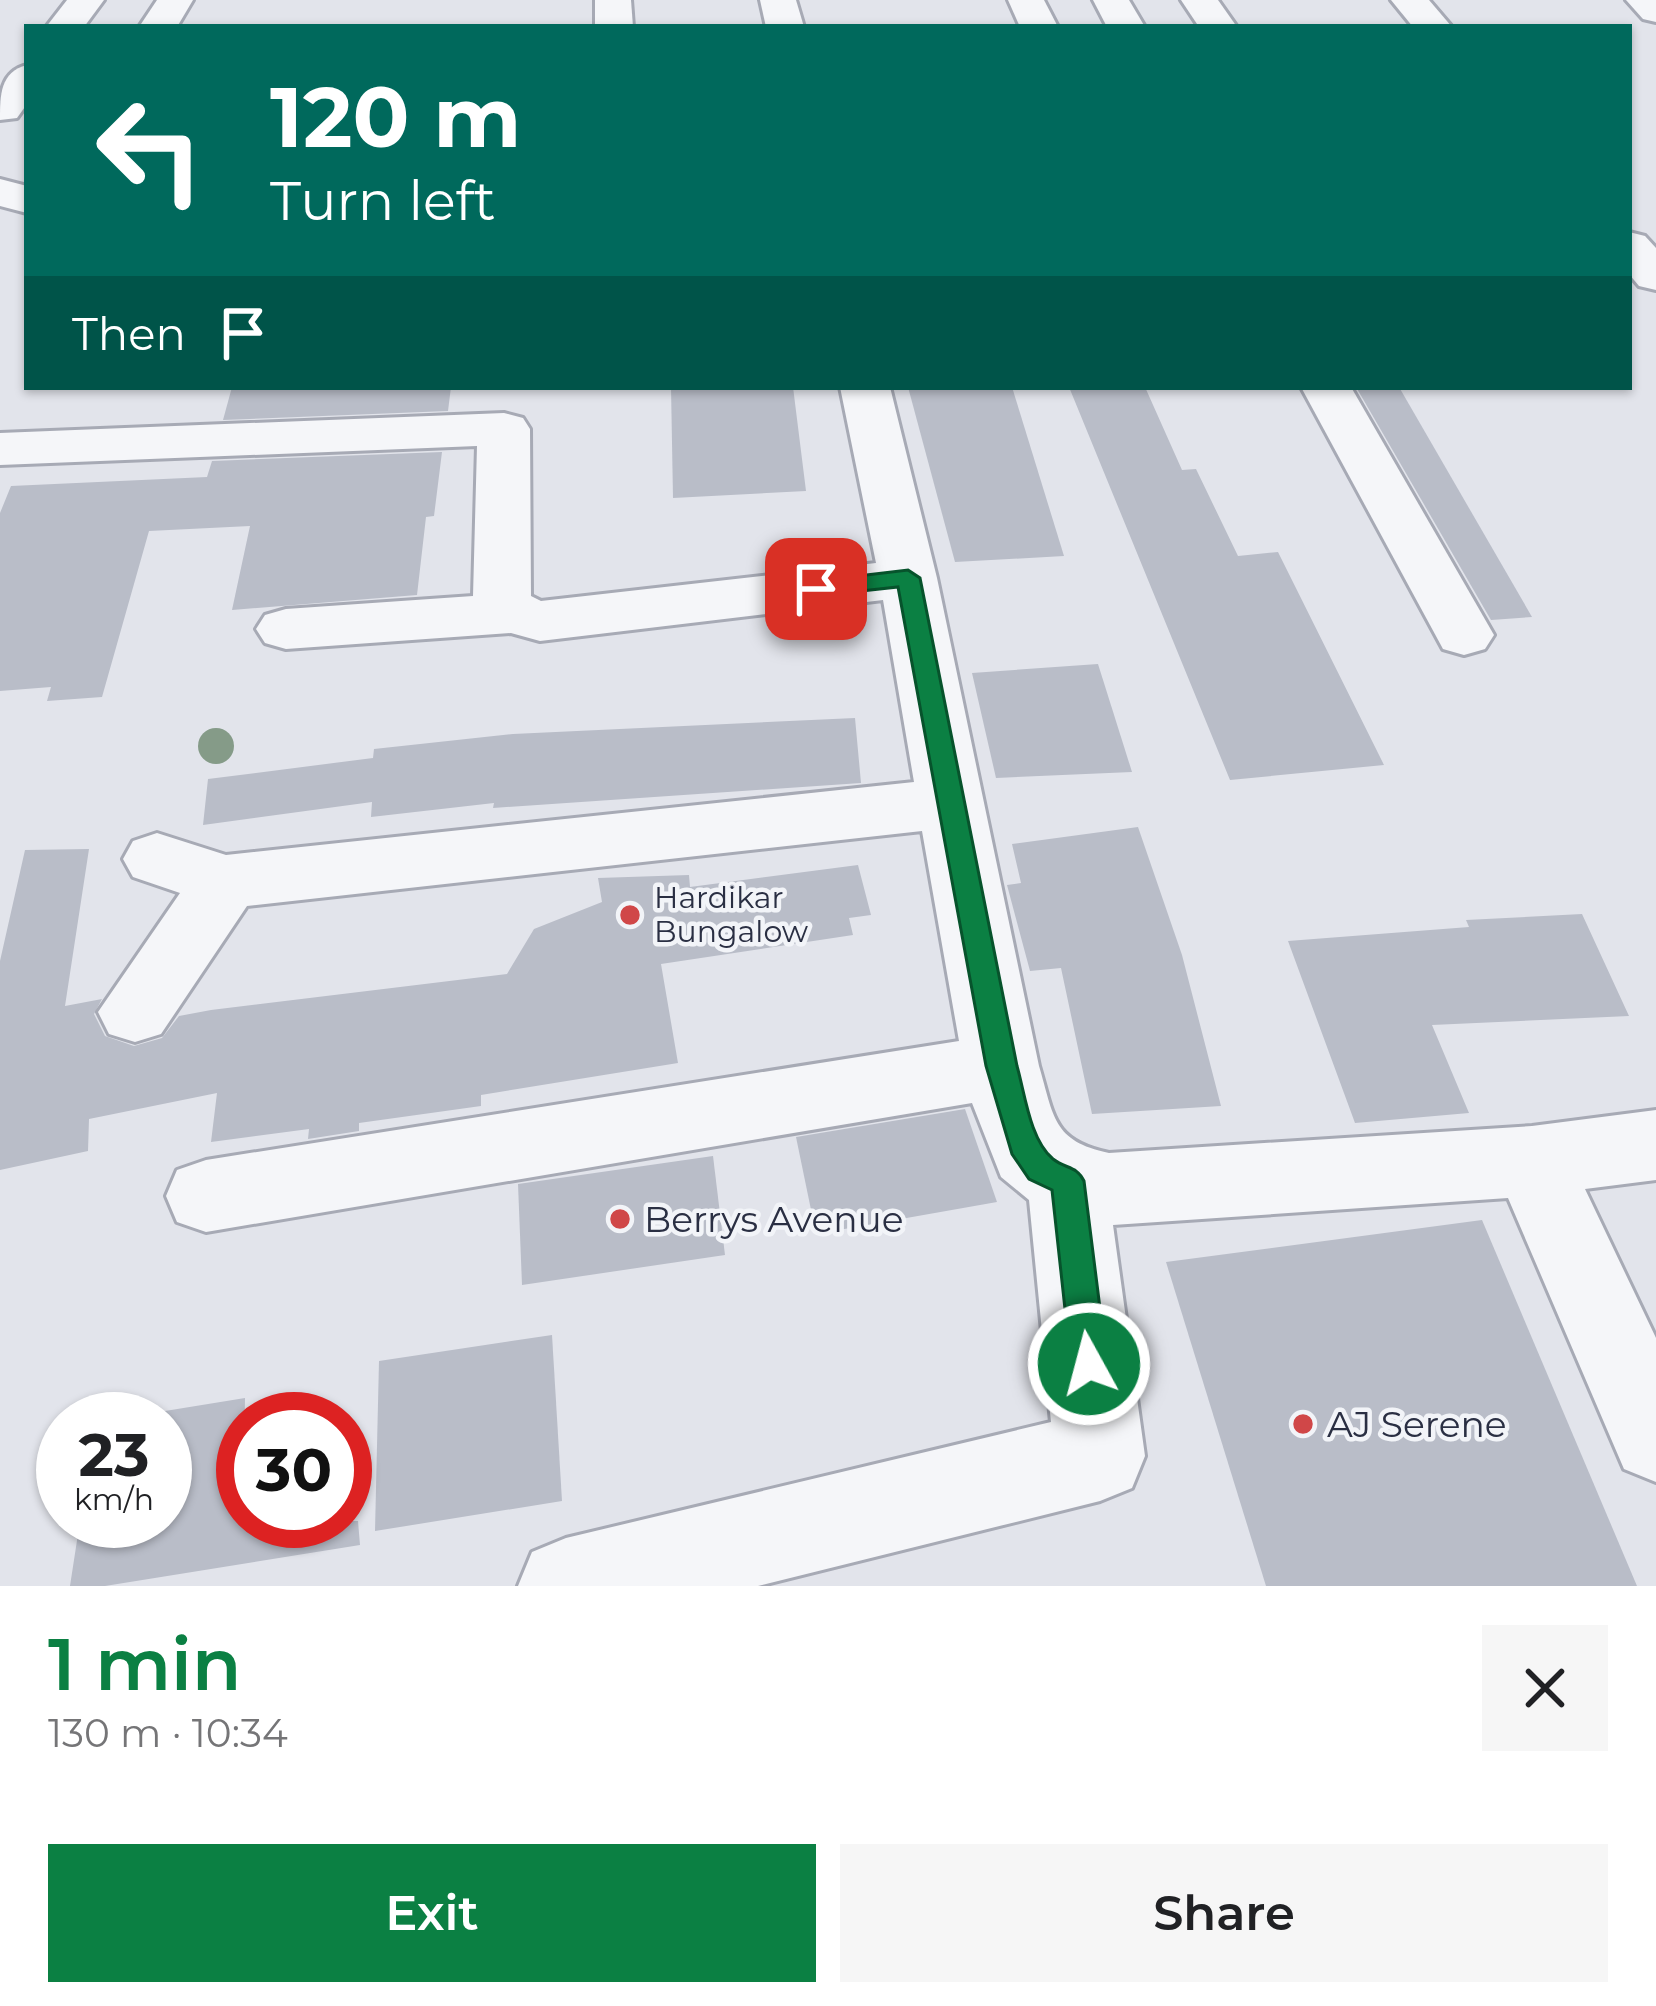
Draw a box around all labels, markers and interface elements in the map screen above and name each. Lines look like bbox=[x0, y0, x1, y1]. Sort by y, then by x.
text: 120 m bbox=[270, 66, 521, 168]
icon: left bbox=[72, 72, 228, 228]
text: Turn left bbox=[270, 168, 496, 234]
icon: arrive bbox=[210, 300, 276, 366]
text: Then bbox=[72, 306, 186, 361]
pin bbox=[765, 538, 867, 640]
icon: arrive bbox=[783, 556, 849, 622]
place label: Hardikar Bungalow bbox=[654, 879, 809, 950]
marker: Hardikar Bungalow bbox=[617, 902, 643, 928]
place label: Berrys Avenue bbox=[644, 1197, 903, 1241]
marker: Berrys Avenue bbox=[607, 1206, 633, 1232]
position arrow bbox=[1026, 1301, 1152, 1427]
speed limit sign: 30 bbox=[216, 1392, 372, 1548]
place label: AJ Serene bbox=[1327, 1402, 1507, 1446]
marker: AJ Serene bbox=[1290, 1411, 1316, 1437]
text: 23 bbox=[79, 1418, 149, 1491]
text: km/h bbox=[74, 1481, 154, 1518]
text: 1 min bbox=[48, 1620, 241, 1708]
button: close bbox=[1482, 1625, 1608, 1751]
text: 130 m · 10:34 bbox=[48, 1709, 288, 1757]
button: Exit bbox=[48, 1844, 816, 1982]
button: Share bbox=[840, 1844, 1608, 1982]

